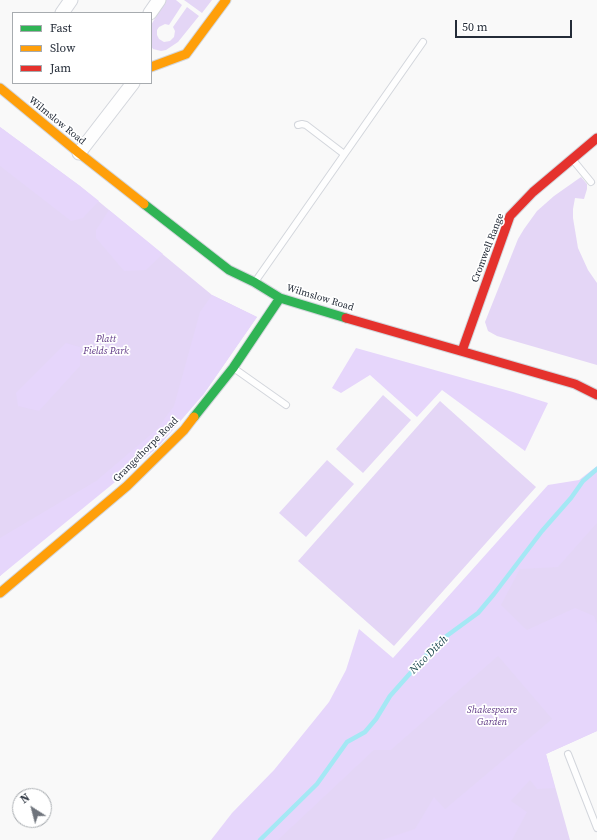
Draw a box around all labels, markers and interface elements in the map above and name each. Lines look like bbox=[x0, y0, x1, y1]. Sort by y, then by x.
legend bbox=[12, 12, 152, 84]
scale bar bbox=[457, 12, 574, 38]
text: 50 m bbox=[462, 19, 488, 35]
text: Fast bbox=[50, 20, 72, 36]
text: Slow bbox=[50, 40, 75, 56]
text: Jam bbox=[50, 60, 71, 76]
street label: Wilmslow Road bbox=[26, 94, 88, 148]
street label: Cromwell Range bbox=[469, 212, 507, 284]
street label: Wilmslow Road bbox=[285, 282, 355, 314]
park label: Platt Fields Park bbox=[83, 333, 129, 356]
street label: Grangethorpe Road bbox=[111, 415, 181, 485]
water label: Nico Ditch bbox=[407, 633, 451, 677]
park label: Shakespeare Garden bbox=[467, 704, 517, 728]
north arrow bbox=[12, 788, 52, 828]
text: N bbox=[18, 790, 33, 807]

